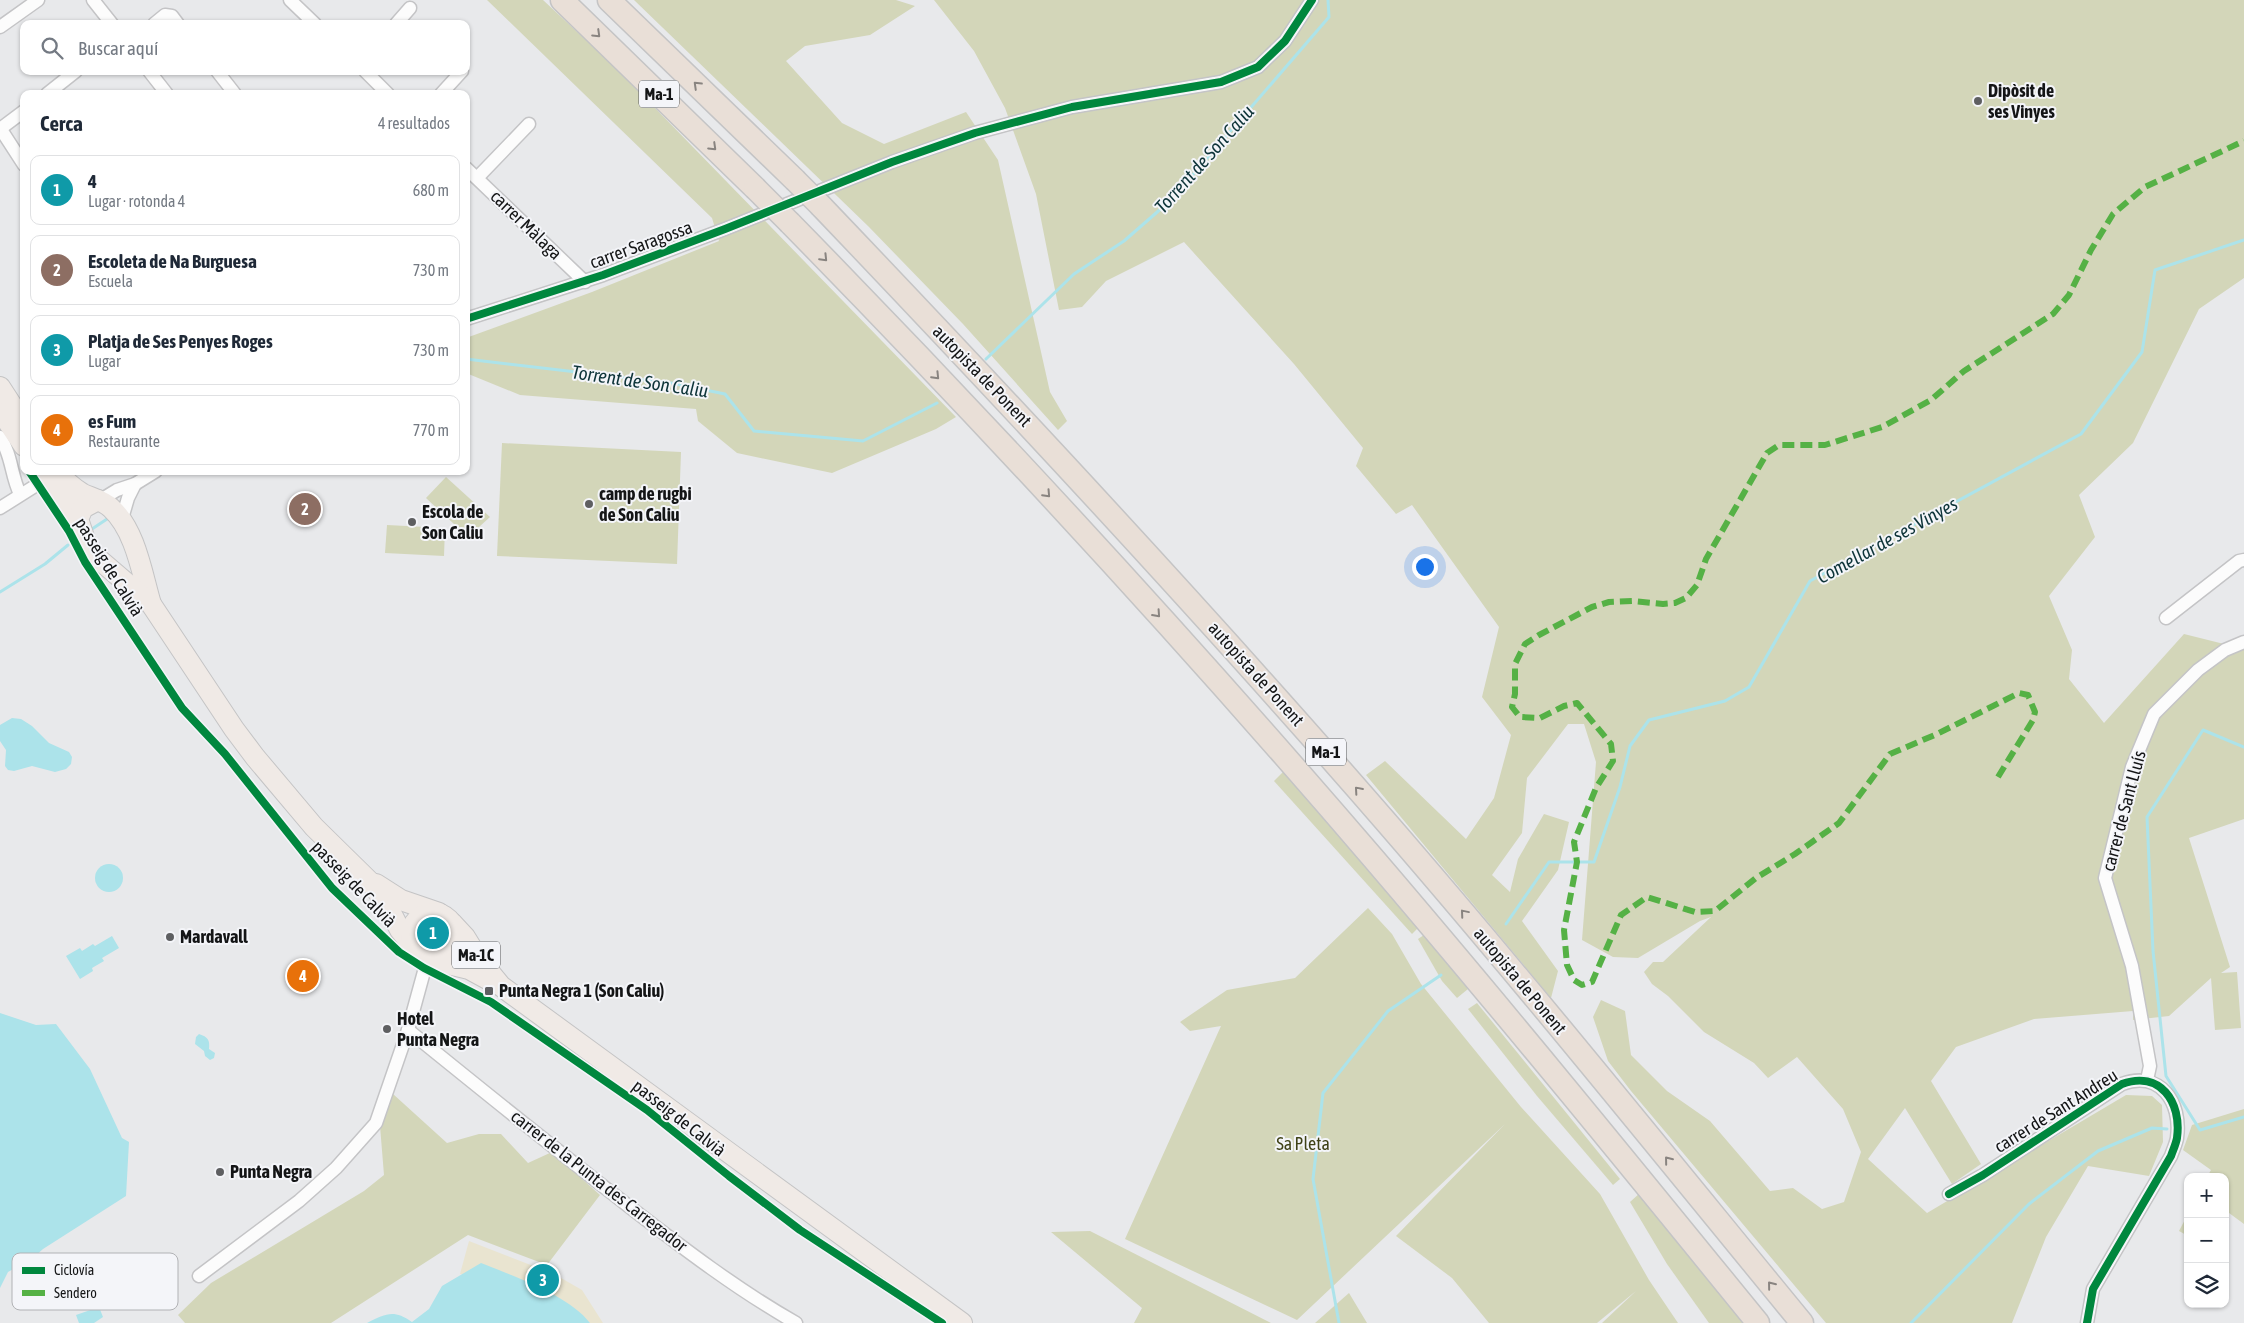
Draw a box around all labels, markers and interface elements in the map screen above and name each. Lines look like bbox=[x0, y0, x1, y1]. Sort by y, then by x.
search box bbox=[20, 20, 470, 75]
one-way arrow bbox=[591, 28, 600, 37]
icon: search bbox=[38, 34, 66, 62]
text: Buscar aquí bbox=[78, 37, 158, 59]
road number: Ma-1 bbox=[639, 80, 679, 108]
place label: Dipòsit de ses Vinyes bbox=[1988, 80, 2055, 122]
one-way arrow bbox=[694, 82, 703, 91]
marker: Dipòsit de ses Vinyes bbox=[1972, 95, 1984, 107]
water label: Torrent de Son Caliu bbox=[1150, 101, 1258, 217]
text: Cerca bbox=[40, 111, 83, 135]
text: 4 resultados bbox=[378, 114, 450, 132]
one-way arrow bbox=[708, 141, 717, 150]
text: 4 bbox=[88, 170, 97, 192]
text: 1 bbox=[53, 181, 61, 199]
text: 680 m bbox=[413, 181, 449, 199]
street label: carrer Màlaga bbox=[486, 186, 566, 264]
text: Lugar · rotonda 4 bbox=[88, 192, 185, 210]
street label: carrer Saragossa bbox=[587, 216, 695, 273]
text: Escoleta de Na Burguesa bbox=[88, 250, 257, 272]
one-way arrow bbox=[818, 252, 827, 261]
text: 2 bbox=[53, 261, 61, 279]
text: 730 m bbox=[413, 261, 449, 279]
text: Escuela bbox=[88, 272, 133, 290]
street label: autopista de Ponent bbox=[929, 321, 1036, 431]
text: Platja de Ses Penyes Roges bbox=[88, 330, 273, 352]
text: 3 bbox=[53, 341, 61, 359]
text: 730 m bbox=[413, 341, 449, 359]
text: Lugar bbox=[88, 352, 121, 370]
water label: Torrent de Son Caliu bbox=[570, 361, 710, 401]
one-way arrow bbox=[930, 370, 939, 379]
text: es Fum bbox=[88, 410, 136, 432]
text: 4 bbox=[53, 421, 61, 439]
text: 770 m bbox=[413, 421, 449, 439]
text: Restaurante bbox=[88, 432, 160, 450]
place label: camp de rugbi de Son Caliu bbox=[599, 483, 692, 525]
one-way arrow bbox=[1042, 488, 1051, 497]
pin: 2 bbox=[289, 490, 321, 528]
water label: Comellar de ses Vinyes bbox=[1813, 492, 1961, 588]
marker: camp de rugbi de Son Caliu bbox=[583, 498, 595, 510]
place label: Escola de Son Caliu bbox=[422, 501, 484, 543]
street label: passeig de Calvià bbox=[71, 514, 148, 620]
marker: Escola de Son Caliu bbox=[406, 516, 418, 528]
your location bbox=[1412, 554, 1438, 580]
one-way arrow bbox=[1151, 608, 1160, 617]
street label: autopista de Ponent bbox=[1204, 617, 1309, 730]
road number: Ma-1 bbox=[1306, 739, 1346, 766]
street label: carrer de Sant Lluís bbox=[2097, 748, 2150, 873]
one-way arrow bbox=[1355, 786, 1364, 795]
street label: passeig de Calvià bbox=[308, 836, 401, 931]
one-way arrow bbox=[1461, 910, 1470, 919]
pin: 1 bbox=[417, 914, 449, 952]
street label: autopista de Ponent bbox=[1470, 923, 1571, 1038]
place label: Mardavall bbox=[180, 926, 248, 947]
marker: Mardavall bbox=[164, 931, 176, 943]
road number: Ma-1C bbox=[452, 942, 500, 968]
pin: 4 bbox=[287, 957, 319, 995]
place label: Punta Negra 1 (Son Caliu) bbox=[499, 980, 664, 1001]
marker: Punta Negra 1 (Son Caliu) bbox=[483, 985, 495, 997]
place label: Hotel Punta Negra bbox=[397, 1008, 479, 1050]
marker: Hotel Punta Negra bbox=[381, 1023, 393, 1035]
street label: carrer de Sant Andreu bbox=[1990, 1064, 2121, 1157]
street label: passeig de Calvià bbox=[629, 1075, 730, 1160]
street label: carrer de la Punta des Carregador bbox=[507, 1105, 692, 1256]
park label: Sa Pleta bbox=[1276, 1133, 1330, 1154]
one-way arrow bbox=[1665, 1156, 1674, 1165]
place label: Punta Negra bbox=[230, 1161, 312, 1182]
marker: Punta Negra bbox=[214, 1166, 226, 1178]
map controls bbox=[2184, 1173, 2229, 1308]
button: + bbox=[2184, 1173, 2229, 1218]
button: − bbox=[2184, 1218, 2229, 1263]
legend bbox=[12, 1253, 178, 1310]
pin: 3 bbox=[527, 1261, 559, 1299]
text: Ciclovía bbox=[54, 1262, 94, 1278]
button: layers bbox=[2184, 1263, 2229, 1308]
one-way arrow bbox=[1768, 1282, 1777, 1291]
text: Sendero bbox=[54, 1285, 97, 1301]

